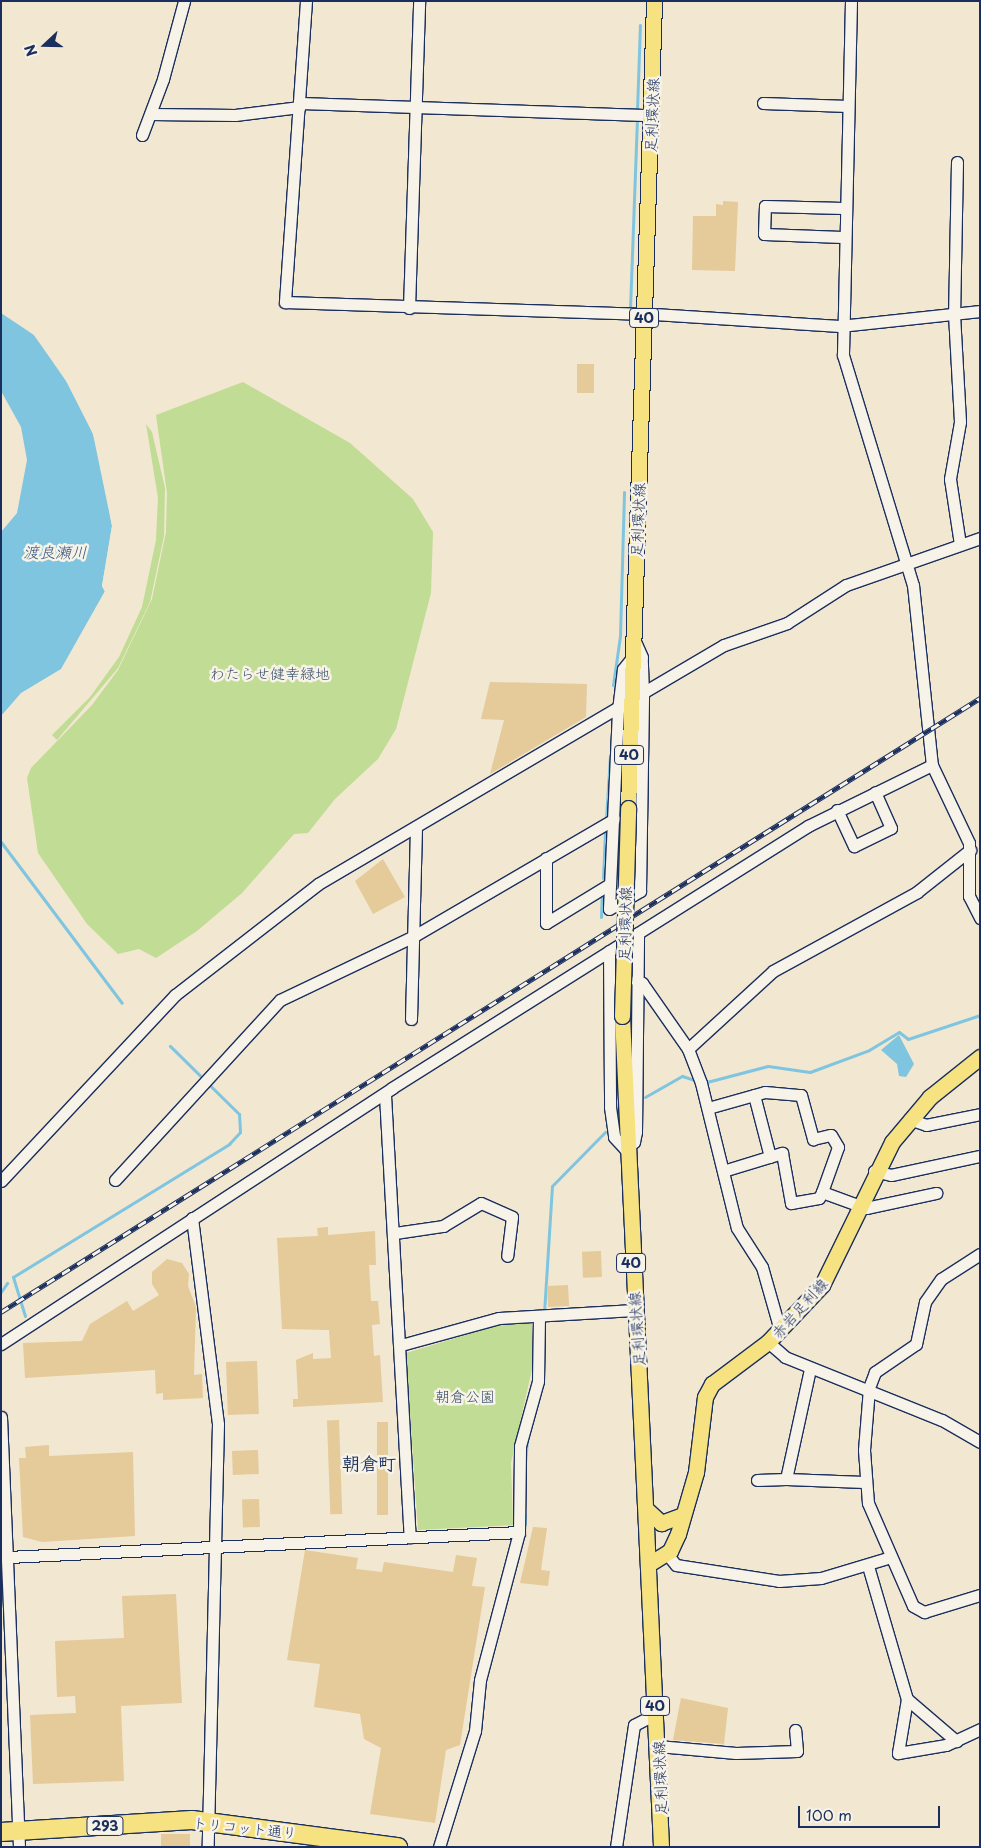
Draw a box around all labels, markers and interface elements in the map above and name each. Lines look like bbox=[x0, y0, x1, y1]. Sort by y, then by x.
north arrow bbox=[20, 20, 70, 70]
text: N bbox=[19, 42, 42, 59]
street label: 足利環状線 bbox=[641, 77, 661, 153]
road number: 40 bbox=[629, 306, 659, 330]
street label: 足利環状線 bbox=[627, 482, 647, 558]
water label: 渡良瀬川 bbox=[23, 541, 87, 561]
park label: わたらせ健幸緑地 bbox=[210, 664, 330, 682]
road number: 40 bbox=[614, 744, 644, 766]
street label: 足利環状線 bbox=[614, 886, 634, 962]
road number: 40 bbox=[616, 1252, 646, 1274]
street label: 赤岩足利線 bbox=[767, 1274, 831, 1342]
street label: 足利環状線 bbox=[624, 1291, 648, 1367]
park label: 朝倉公園 bbox=[435, 1387, 495, 1405]
district label: 朝倉町 bbox=[342, 1452, 396, 1474]
road number: 40 bbox=[640, 1694, 670, 1718]
street label: 足利環状線 bbox=[649, 1740, 669, 1816]
scale bar bbox=[801, 1796, 944, 1828]
text: 100 m bbox=[806, 1803, 852, 1826]
street label: トリコット通り bbox=[192, 1813, 298, 1841]
road number: 293 bbox=[86, 1814, 124, 1838]

